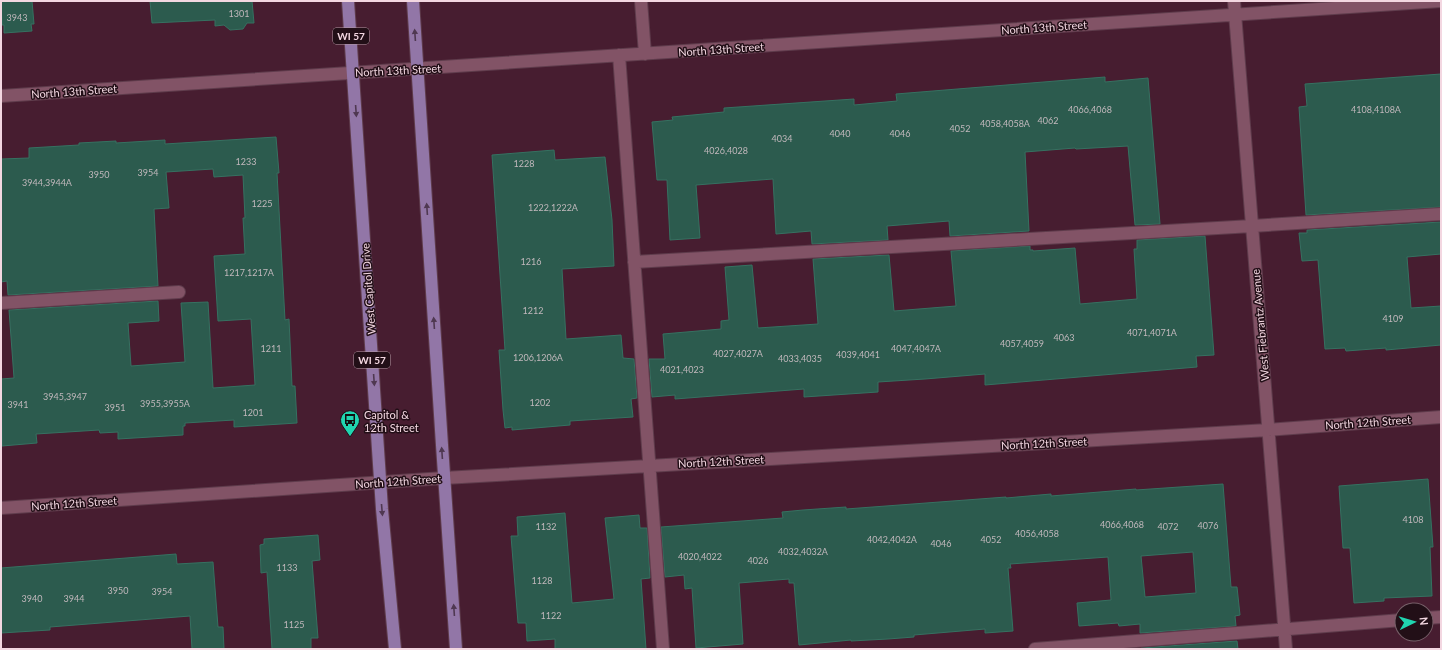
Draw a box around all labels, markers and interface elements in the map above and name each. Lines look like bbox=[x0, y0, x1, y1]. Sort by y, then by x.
house number: 1301 bbox=[229, 8, 249, 19]
house number: 3943 bbox=[7, 12, 27, 23]
street label: North 13th Street bbox=[1001, 18, 1087, 36]
road number: WI 57 bbox=[333, 28, 369, 44]
one-way arrow bbox=[412, 29, 419, 41]
street label: North 13th Street bbox=[678, 40, 764, 58]
street label: North 13th Street bbox=[355, 61, 441, 79]
street label: North 13th Street bbox=[31, 82, 117, 100]
house number: 4066,4068 bbox=[1068, 104, 1112, 115]
house number: 4108,4108A bbox=[1351, 104, 1402, 115]
one-way arrow bbox=[352, 105, 359, 117]
house number: 4062 bbox=[1038, 115, 1058, 126]
house number: 4058,4058A bbox=[980, 118, 1031, 129]
house number: 4052 bbox=[950, 123, 970, 134]
house number: 4040 bbox=[830, 128, 850, 139]
house number: 4046 bbox=[890, 128, 910, 139]
house number: 4034 bbox=[772, 133, 792, 144]
house number: 4026,4028 bbox=[704, 145, 748, 156]
house number: 1233 bbox=[236, 156, 256, 167]
house number: 1228 bbox=[514, 158, 534, 169]
house number: 3954 bbox=[138, 167, 158, 178]
house number: 3950 bbox=[89, 169, 109, 180]
house number: 3944,3944A bbox=[22, 177, 73, 188]
house number: 1225 bbox=[252, 198, 272, 209]
house number: 1222,1222A bbox=[528, 202, 579, 213]
one-way arrow bbox=[423, 203, 430, 215]
street label: West Capitol Drive bbox=[358, 243, 378, 335]
house number: 1216 bbox=[521, 256, 541, 267]
house number: 1217,1217A bbox=[224, 267, 275, 278]
street label: West Fiebrantz Avenue bbox=[1249, 268, 1271, 381]
house number: 1212 bbox=[523, 305, 543, 316]
house number: 4109 bbox=[1383, 313, 1403, 324]
one-way arrow bbox=[430, 317, 437, 329]
house number: 4071,4071A bbox=[1127, 327, 1178, 338]
house number: 4063 bbox=[1054, 332, 1074, 343]
house number: 4057,4059 bbox=[1000, 338, 1044, 349]
house number: 1211 bbox=[261, 343, 281, 354]
house number: 4047,4047A bbox=[891, 343, 942, 354]
house number: 4027,4027A bbox=[713, 348, 764, 359]
house number: 4039,4041 bbox=[836, 349, 880, 360]
road number: WI 57 bbox=[354, 352, 390, 368]
house number: 1206,1206A bbox=[513, 352, 564, 363]
house number: 4033,4035 bbox=[778, 353, 822, 364]
house number: 4021,4023 bbox=[660, 364, 704, 375]
one-way arrow bbox=[370, 374, 377, 386]
house number: 3945,3947 bbox=[43, 391, 87, 402]
house number: 1202 bbox=[530, 397, 550, 408]
house number: 3955,3955A bbox=[140, 398, 191, 409]
house number: 3941 bbox=[8, 399, 28, 410]
house number: 3951 bbox=[105, 402, 125, 413]
house number: 1201 bbox=[243, 407, 263, 418]
place label: Capitol & 12th Street bbox=[364, 408, 419, 434]
bus stop icon: Capitol & 12th Street bbox=[339, 409, 361, 437]
street label: North 12th Street bbox=[1325, 413, 1411, 431]
street label: North 12th Street bbox=[1001, 434, 1087, 452]
one-way arrow bbox=[439, 446, 446, 459]
street label: North 12th Street bbox=[678, 452, 764, 470]
street label: North 12th Street bbox=[355, 472, 441, 490]
street label: North 12th Street bbox=[31, 494, 117, 512]
one-way arrow bbox=[379, 504, 386, 516]
house number: 4108 bbox=[1403, 514, 1423, 525]
house number: 4066,4068 bbox=[1100, 519, 1144, 530]
house number: 4076 bbox=[1198, 520, 1218, 531]
house number: 1132 bbox=[536, 521, 556, 532]
house number: 4072 bbox=[1158, 521, 1178, 532]
house number: 4056,4058 bbox=[1015, 528, 1059, 539]
house number: 4042,4042A bbox=[867, 534, 918, 545]
house number: 4052 bbox=[981, 534, 1001, 545]
house number: 4046 bbox=[931, 538, 951, 549]
house number: 4032,4032A bbox=[778, 546, 829, 557]
house number: 4020,4022 bbox=[678, 551, 722, 562]
house number: 4026 bbox=[748, 555, 768, 566]
house number: 1133 bbox=[277, 562, 297, 573]
house number: 1128 bbox=[532, 575, 552, 586]
house number: 3950 bbox=[108, 585, 128, 596]
house number: 3954 bbox=[152, 586, 172, 597]
house number: 3940 bbox=[22, 593, 42, 604]
house number: 3944 bbox=[64, 593, 84, 604]
north arrow bbox=[1394, 602, 1434, 642]
one-way arrow bbox=[450, 604, 457, 616]
house number: 1122 bbox=[541, 610, 561, 621]
text: N bbox=[1418, 616, 1431, 626]
house number: 1125 bbox=[284, 619, 304, 630]

